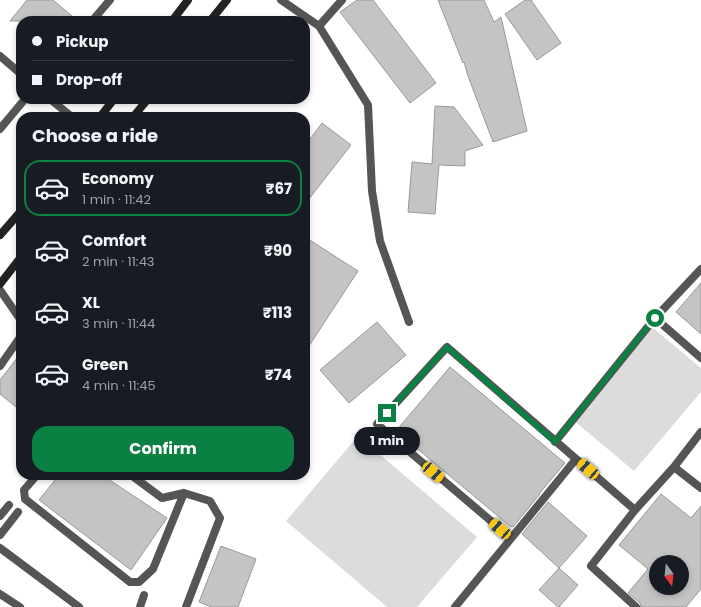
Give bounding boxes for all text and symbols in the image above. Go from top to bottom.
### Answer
text: Pickup [56,31,108,52]
text: Drop-off [56,69,122,90]
text: Choose a ride [32,123,158,148]
text: Economy [82,168,154,189]
icon: car [34,170,70,206]
text: ₹67 [265,178,292,199]
text: 1 min · 11:42 [82,190,151,209]
text: Comfort [82,230,146,251]
icon: car [34,232,70,268]
text: ₹90 [264,240,292,261]
text: 2 min · 11:43 [82,252,154,271]
text: XL [82,292,100,313]
icon: car [34,294,70,330]
text: ₹113 [263,302,292,323]
route start [646,309,664,327]
text: 3 min · 11:44 [82,314,155,333]
text: Green [82,354,128,375]
icon: car [34,356,70,392]
text: ₹74 [265,364,292,385]
text: 4 min · 11:45 [82,376,156,395]
route end [378,404,396,422]
button: Confirm [32,426,294,472]
callout: 1 min [354,427,420,455]
text: 1 min [370,431,404,450]
car [575,457,601,481]
car [420,460,446,484]
car [487,517,513,541]
north arrow [649,555,689,595]
map controls [649,555,689,595]

